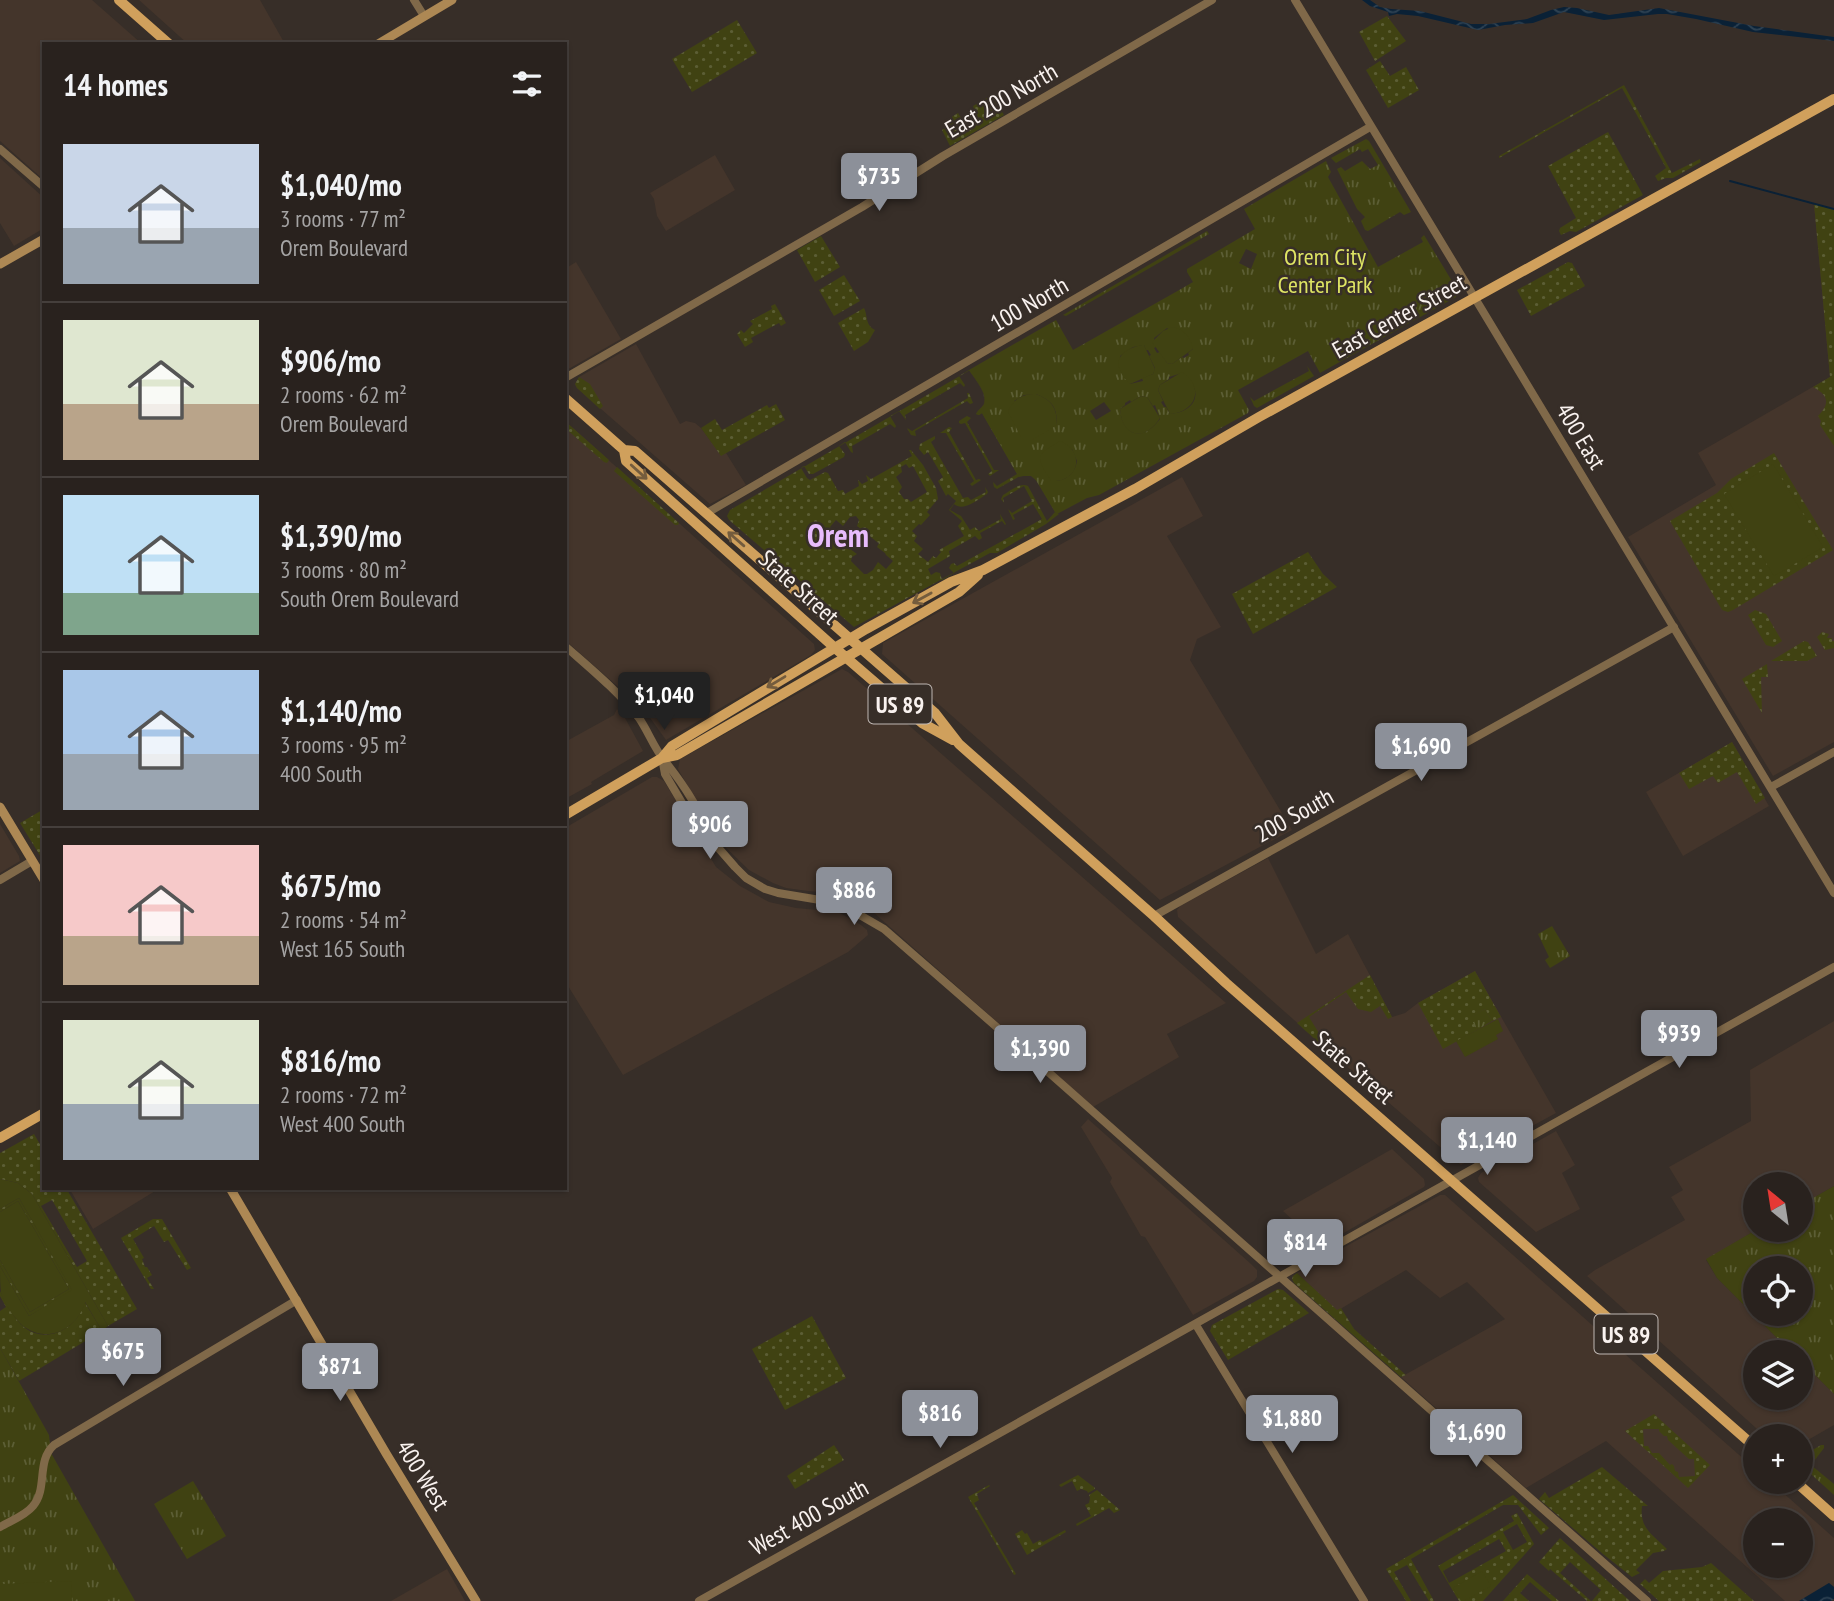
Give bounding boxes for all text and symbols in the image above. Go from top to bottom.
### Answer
street label: East 200 North [939,55,1063,145]
text: 14 homes [63,65,168,104]
icon: filters [508,65,546,103]
pin: $735 [838,154,920,213]
text: $735 [857,161,901,190]
text: $1,040/mo [280,165,402,204]
icon: home [119,172,203,256]
text: 3 rooms · 77 m² [280,204,406,233]
text: Orem Boulevard [280,233,408,262]
park label: Orem City Center Park [1278,241,1373,300]
street label: East Center Street [1327,266,1472,365]
street label: 100 North [984,269,1074,339]
text: $906/mo [280,341,381,380]
icon: home [119,348,203,432]
text: 2 rooms · 62 m² [280,380,407,409]
street label: 400 East [1549,397,1613,475]
text: Orem Boulevard [280,409,408,438]
one-way arrow [630,464,647,481]
district label: Orem [807,514,869,556]
text: $1,390/mo [280,516,402,555]
icon: home [119,523,203,607]
one-way arrow [728,530,745,547]
street label: State Street [752,543,846,631]
text: 3 rooms · 80 m² [280,555,407,584]
text: South Orem Boulevard [280,584,459,613]
one-way arrow [912,591,932,605]
pin: $1,040 [607,672,721,732]
one-way arrow [767,676,787,690]
text: $1,040 [634,680,694,709]
road number: US 89 [869,684,932,724]
text: $1,140/mo [280,691,402,730]
icon: home [119,698,203,782]
pin: $1,690 [1364,724,1478,783]
text: 3 rooms · 95 m² [280,730,407,759]
text: $1,690 [1391,731,1451,760]
text: 400 South [280,759,362,788]
street label: 200 South [1249,781,1339,849]
pin: $906 [669,802,751,861]
text: $906 [688,809,732,838]
text: $675/mo [280,866,381,905]
pin: $886 [813,867,895,927]
icon: home [119,873,203,957]
text: $886 [832,875,876,904]
text: 2 rooms · 54 m² [280,905,407,934]
text: West 165 South [280,934,405,963]
pin: $939 [1638,1010,1720,1070]
text: $939 [1657,1018,1701,1047]
street label: State Street [1307,1023,1401,1111]
pin: $1,390 [983,1026,1097,1085]
text: $1,390 [1010,1033,1070,1062]
text: $816/mo [280,1041,381,1080]
icon: home [119,1048,203,1132]
text: 2 rooms · 72 m² [280,1080,407,1109]
text: West 400 South [280,1109,405,1138]
pin: $1,140 [1430,1118,1544,1177]
text: $1,140 [1457,1125,1517,1154]
north arrow [1743,1172,1813,1242]
map controls [1743,1172,1813,1578]
pin: $814 [1264,1220,1346,1279]
text: $814 [1283,1227,1327,1256]
button: locate [1743,1256,1813,1326]
road number: US 89 [1594,1315,1658,1354]
pin: $675 [82,1328,164,1388]
text: $675 [101,1336,145,1365]
button: layers [1743,1340,1813,1410]
pin: $871 [299,1344,381,1403]
text: $871 [318,1351,362,1380]
pin: $816 [899,1390,981,1450]
pin: $1,880 [1235,1396,1349,1455]
text: $816 [918,1398,962,1427]
text: $1,880 [1262,1403,1322,1432]
pin: $1,690 [1419,1410,1533,1469]
text: $1,690 [1446,1417,1506,1446]
button: + [1743,1424,1813,1494]
street label: 400 West [389,1434,457,1516]
street label: West 400 South [744,1472,874,1562]
button: − [1743,1508,1813,1578]

